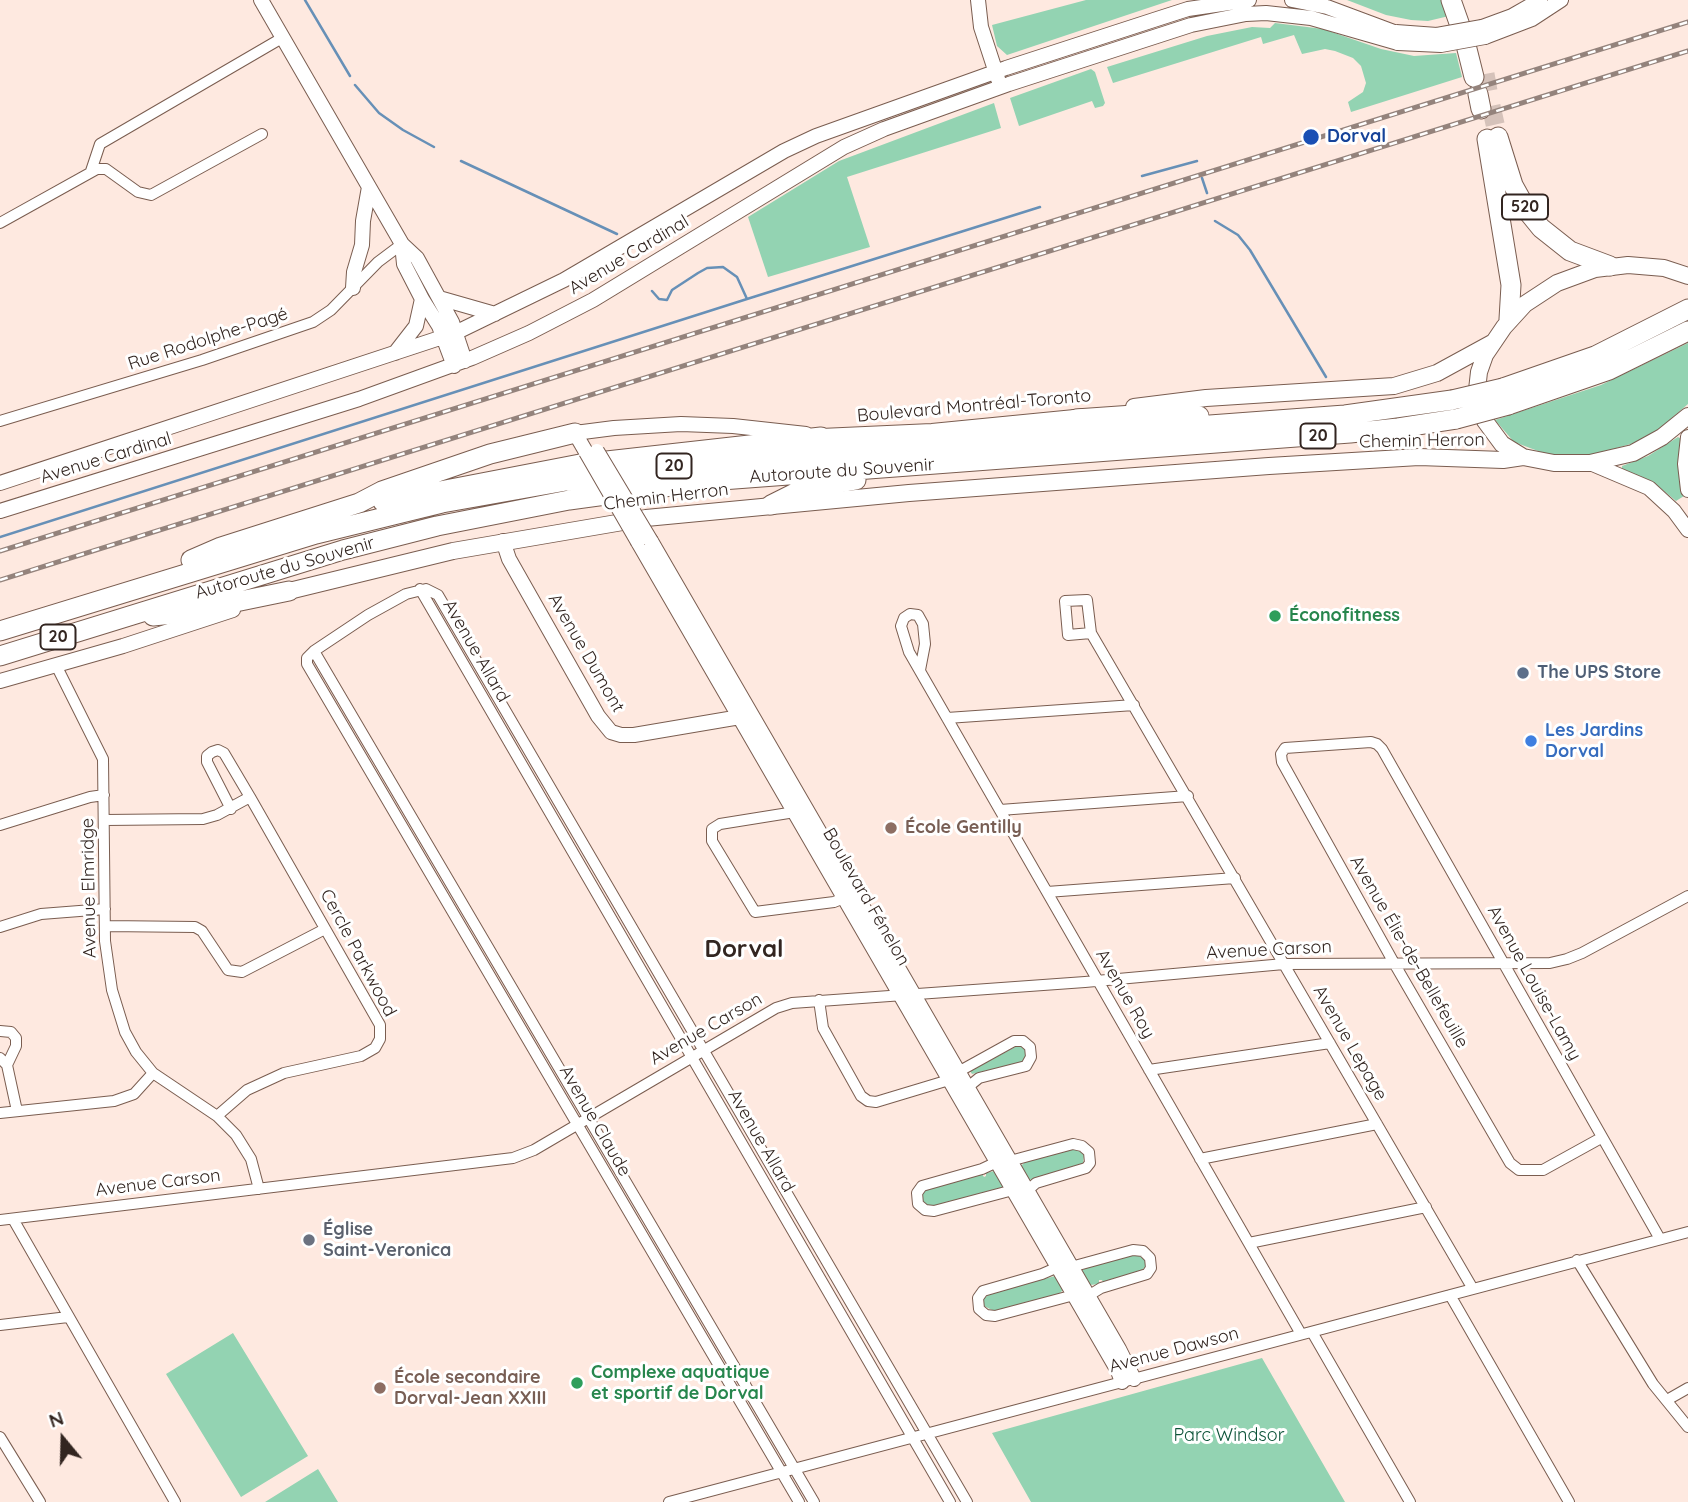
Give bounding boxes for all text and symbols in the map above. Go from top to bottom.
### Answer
place label: Dorval [1327,126,1386,148]
marker: Dorval [1301,127,1321,147]
road number: 520 [1502,195,1548,220]
street label: Avenue Cardinal [565,211,693,299]
street label: Rue Rodolphe-Pagé [125,303,291,375]
street label: Boulevard Montréal-Toronto [856,385,1092,427]
road number: 20 [1300,424,1336,448]
street label: Avenue Cardinal [38,428,174,488]
street label: Chemin Herron [1359,429,1485,453]
road number: 20 [656,453,692,478]
street label: Autoroute du Souvenir [749,454,935,488]
street label: Chemin Herron [602,479,730,515]
street label: Autoroute du Souvenir [193,532,377,604]
street label: Avenue Dumont [543,590,629,716]
street label: Avenue Allard [438,596,514,706]
place label: Éconofitness [1289,605,1400,627]
marker: Éconofitness [1267,608,1283,624]
road number: 20 [41,624,76,650]
place label: The UPS Store [1537,662,1661,684]
marker: The UPS Store [1515,665,1531,681]
place label: Les Jardins Dorval [1545,720,1643,762]
marker: Les Jardins Dorval [1523,733,1539,749]
place label: École Gentilly [905,817,1022,839]
street label: Avenue Elmridge [77,818,101,958]
marker: École Gentilly [883,820,899,836]
street label: Boulevard Fénelon [818,824,914,970]
street label: Avenue Élie-de-Bellefeuille [1345,852,1473,1052]
street label: Cercle Parkwood [315,886,401,1020]
street label: Avenue Louise-Lamy [1482,902,1586,1064]
district label: Dorval [705,936,783,964]
street label: Avenue Carson [1206,936,1332,964]
street label: Avenue Roy [1091,945,1159,1043]
street label: Avenue Lepage [1308,982,1392,1104]
street label: Avenue Carson [646,988,766,1070]
street label: Avenue Claude [555,1062,635,1180]
street label: Avenue Allard [723,1086,799,1196]
street label: Avenue Carson [94,1165,222,1201]
place label: Église Saint-Veronica [323,1219,451,1262]
marker: Église Saint-Veronica [301,1232,317,1248]
street label: Avenue Dawson [1107,1322,1241,1378]
place label: Complexe aquatique et sportif de Dorval [591,1362,770,1404]
place label: École secondaire Dorval-Jean XXIII [394,1367,546,1410]
marker: Complexe aquatique et sportif de Dorval [569,1375,585,1391]
marker: École secondaire Dorval-Jean XXIII [372,1380,388,1396]
north arrow [28,1404,98,1474]
text: N [46,1406,67,1433]
park label: Parc Windsor [1173,1425,1285,1447]

